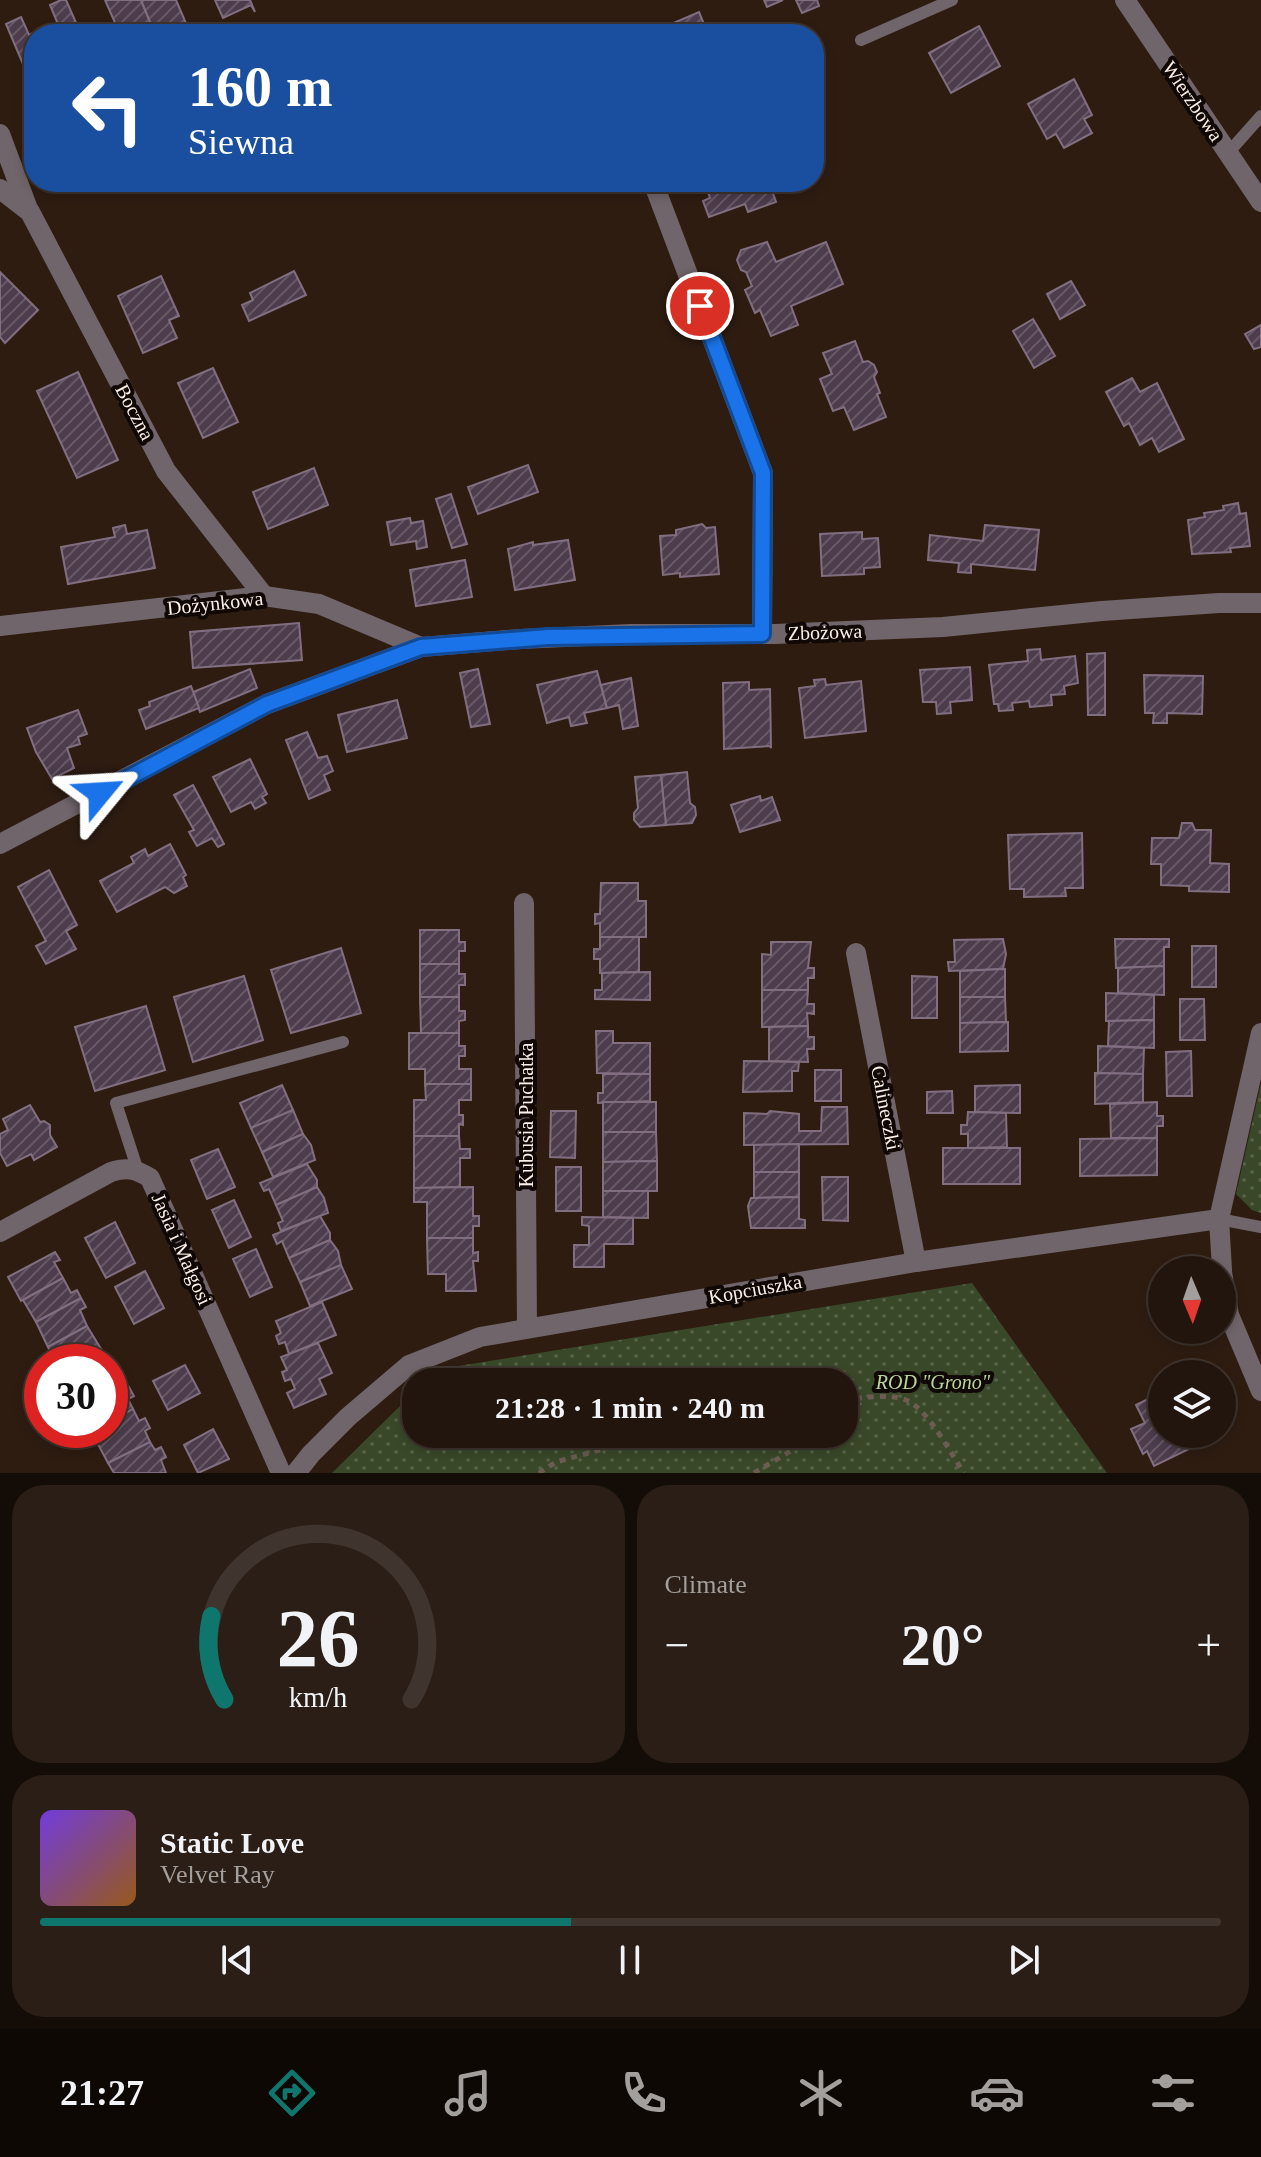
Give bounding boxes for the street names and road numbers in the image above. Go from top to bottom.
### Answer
street label: Wierzbowa [1158,57,1228,145]
street label: Boczna [111,380,159,444]
street label: Dożynkowa [166,587,264,620]
street label: Zbożowa [787,620,863,644]
street label: Kubusia Puchatka [515,1042,537,1187]
street label: Calineczki [867,1064,905,1153]
street label: Jasia i Małgosi [147,1190,217,1309]
street label: Kopciuszka [707,1270,804,1309]

